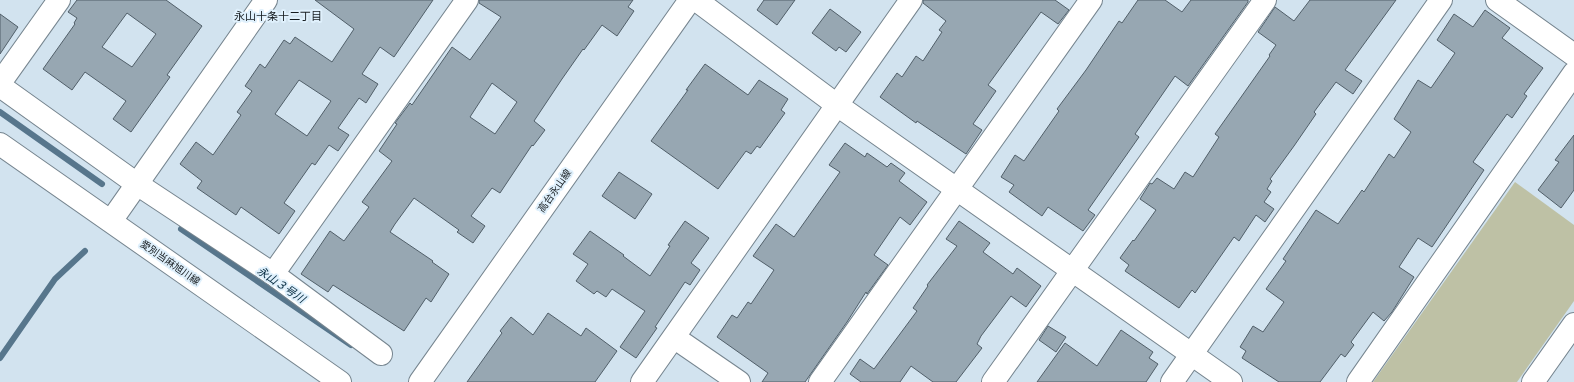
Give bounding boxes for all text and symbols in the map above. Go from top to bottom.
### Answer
district label: 永山十条十二丁目 [234,10,322,23]
street label: 高台永山線 [536,167,574,215]
street label: 愛別当麻旭川線 [138,238,202,288]
water label: 永山３号川 [255,264,308,306]

